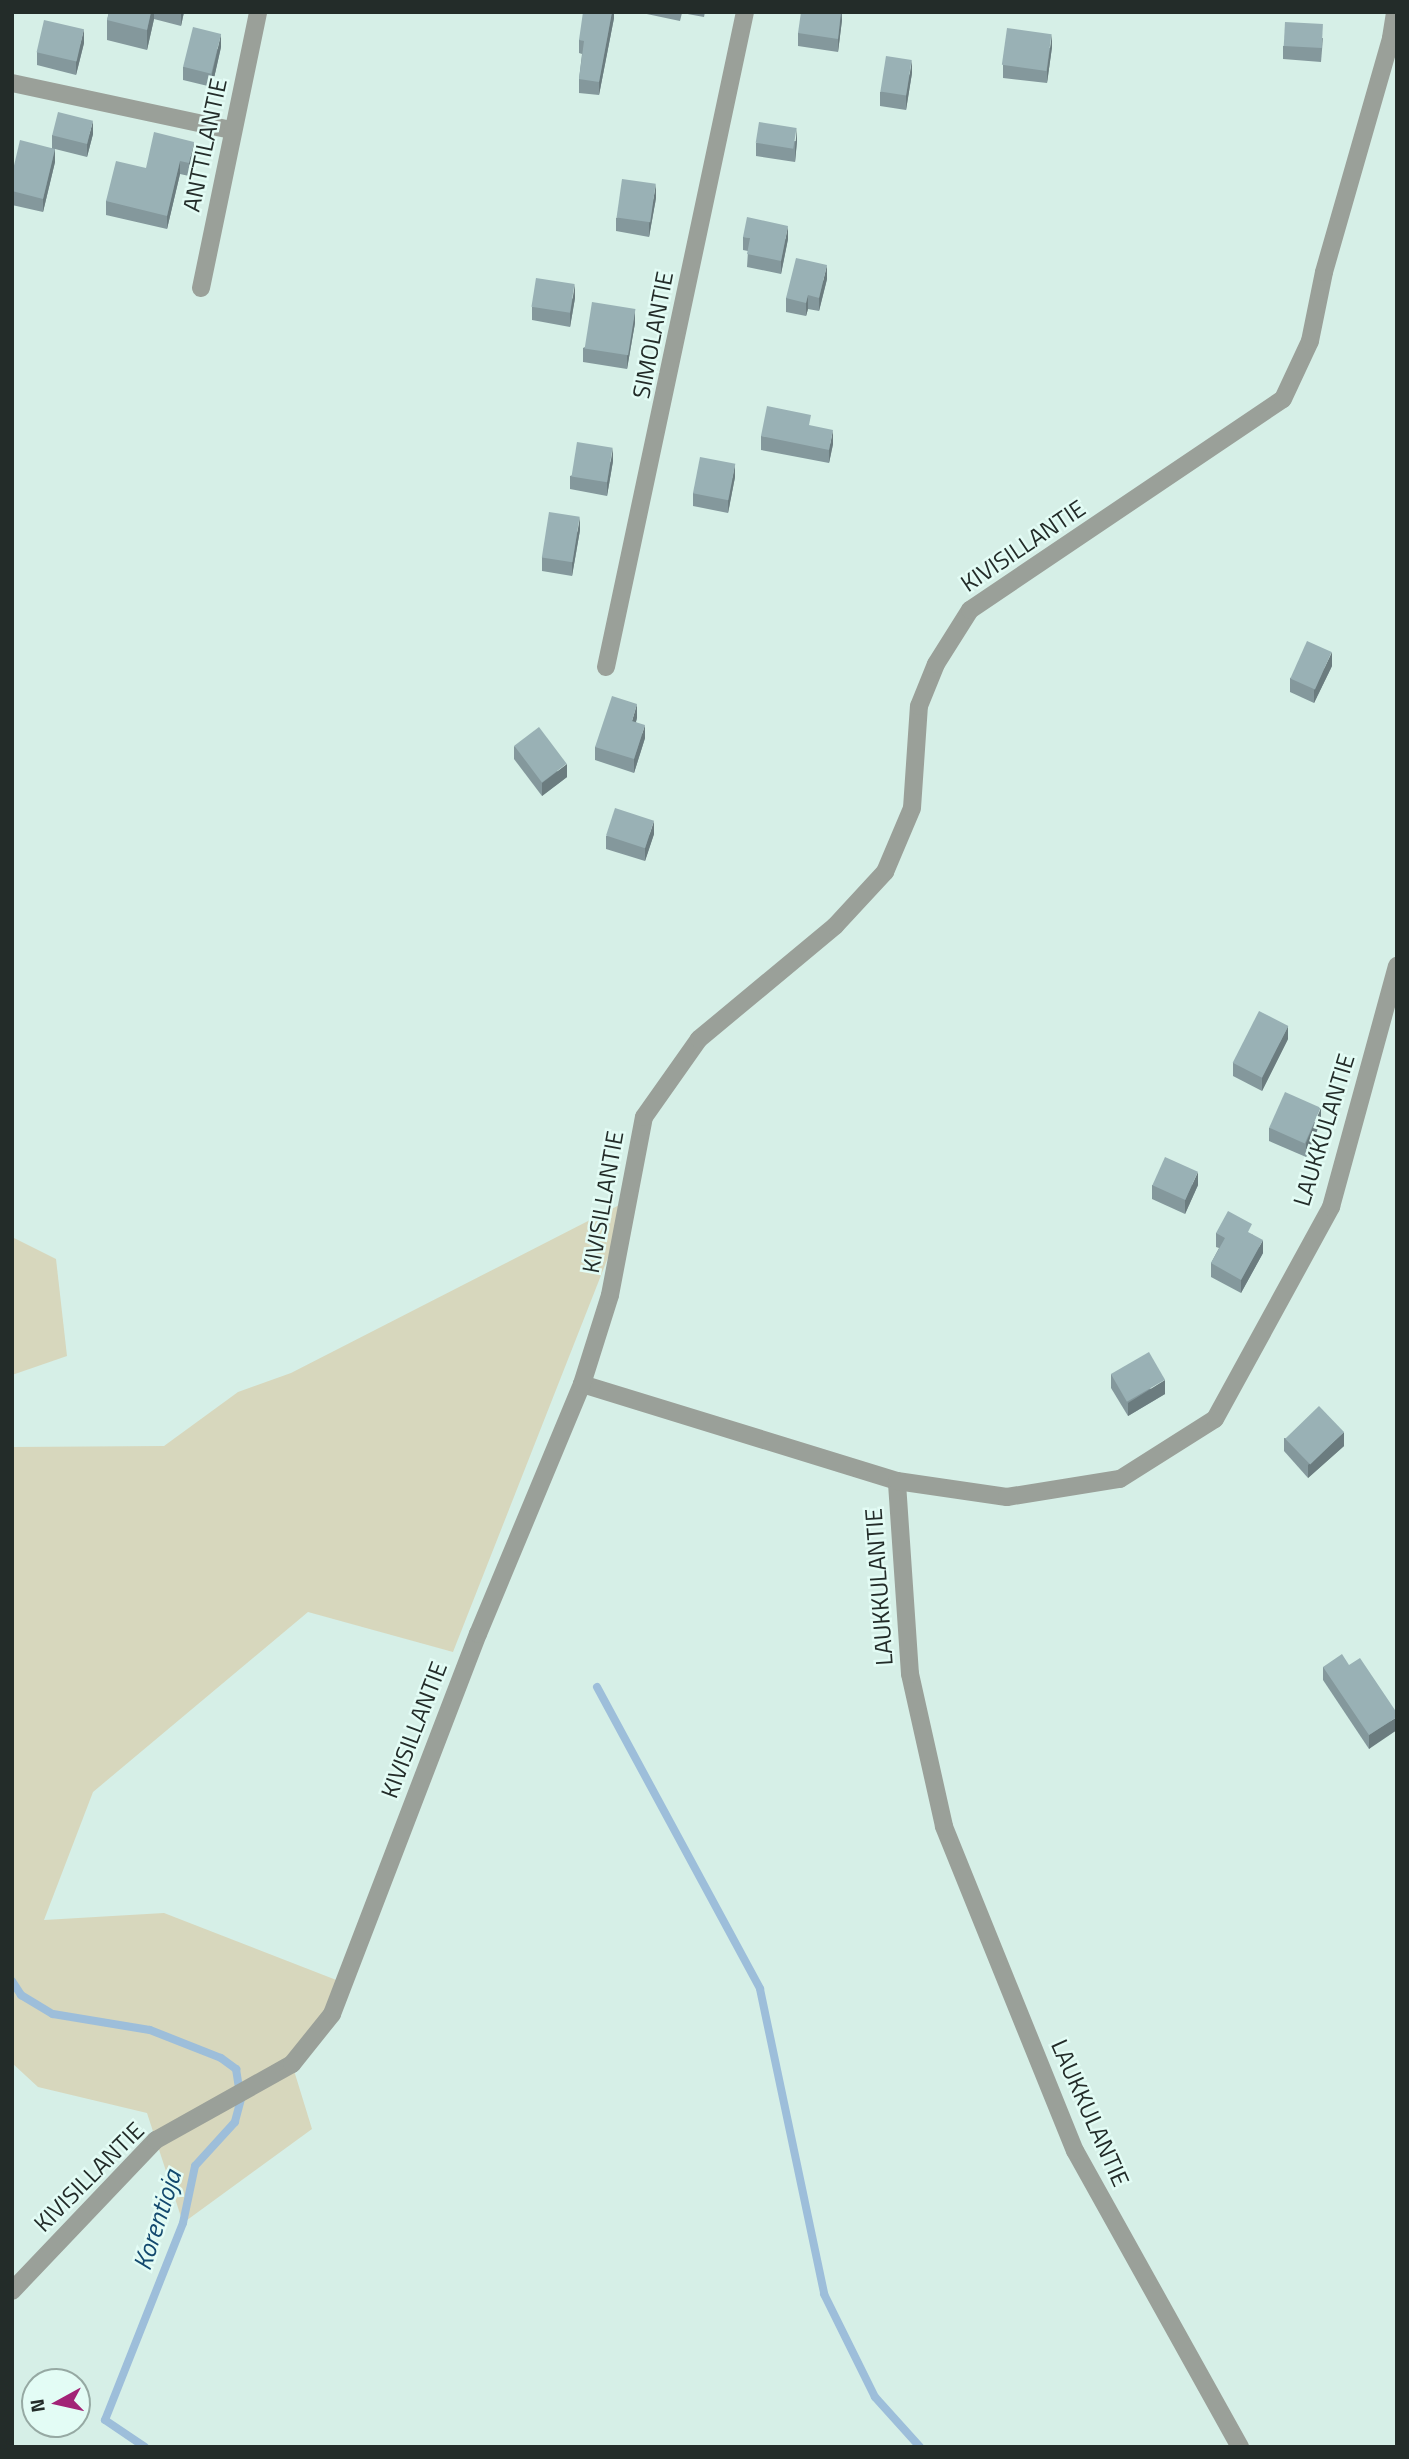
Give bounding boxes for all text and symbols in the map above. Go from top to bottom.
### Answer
street label: ANTTILANTIE [177,76,233,214]
street label: SIMOLANTIE [627,269,679,401]
street label: KIVISILLANTIE [955,494,1091,598]
street label: LAUKKULANTIE [1287,1050,1361,1210]
street label: KIVISILLANTIE [576,1129,630,1275]
street label: LAUKKULANTIE [859,1507,899,1667]
street label: KIVISILLANTIE [375,1658,453,1802]
street label: LAUKKULANTIE [1045,2035,1135,2191]
street label: KIVISILLANTIE [28,2116,150,2238]
water label: Korentioja [126,2166,188,2274]
north arrow [21,2368,91,2438]
text: N [21,2397,52,2414]

